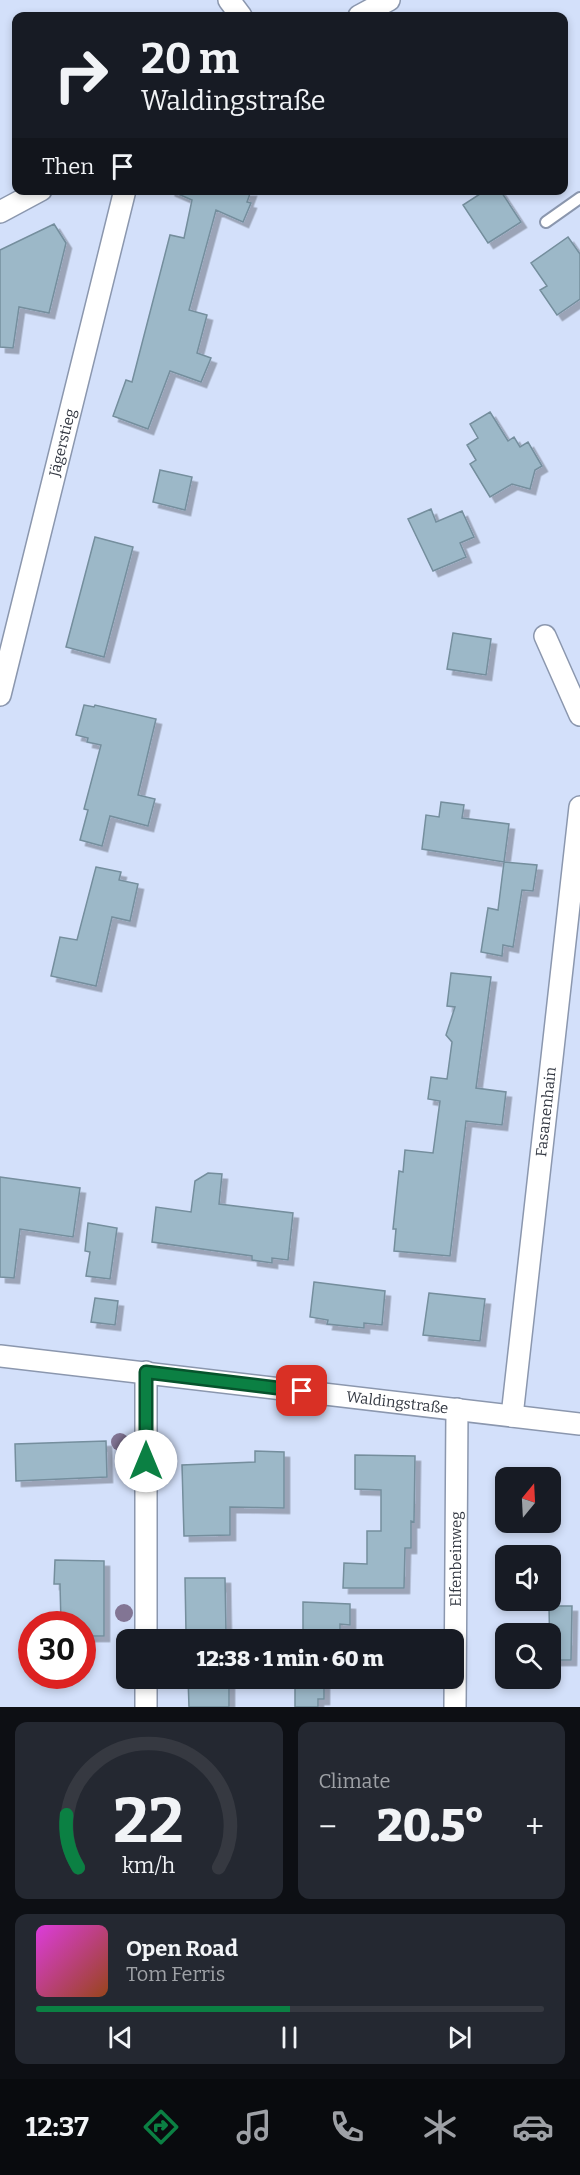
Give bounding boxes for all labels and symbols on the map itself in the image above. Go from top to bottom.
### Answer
street label: Jägerstieg [45,407,80,479]
street label: Fasanenhain [532,1065,560,1158]
pin [276,1365,327,1416]
street label: Waldingstraße [345,1388,449,1417]
position arrow [114,1429,178,1493]
north arrow [495,1467,561,1533]
street label: Elfenbeinweg [447,1511,465,1607]
speed limit sign: 30 [18,1611,96,1689]

